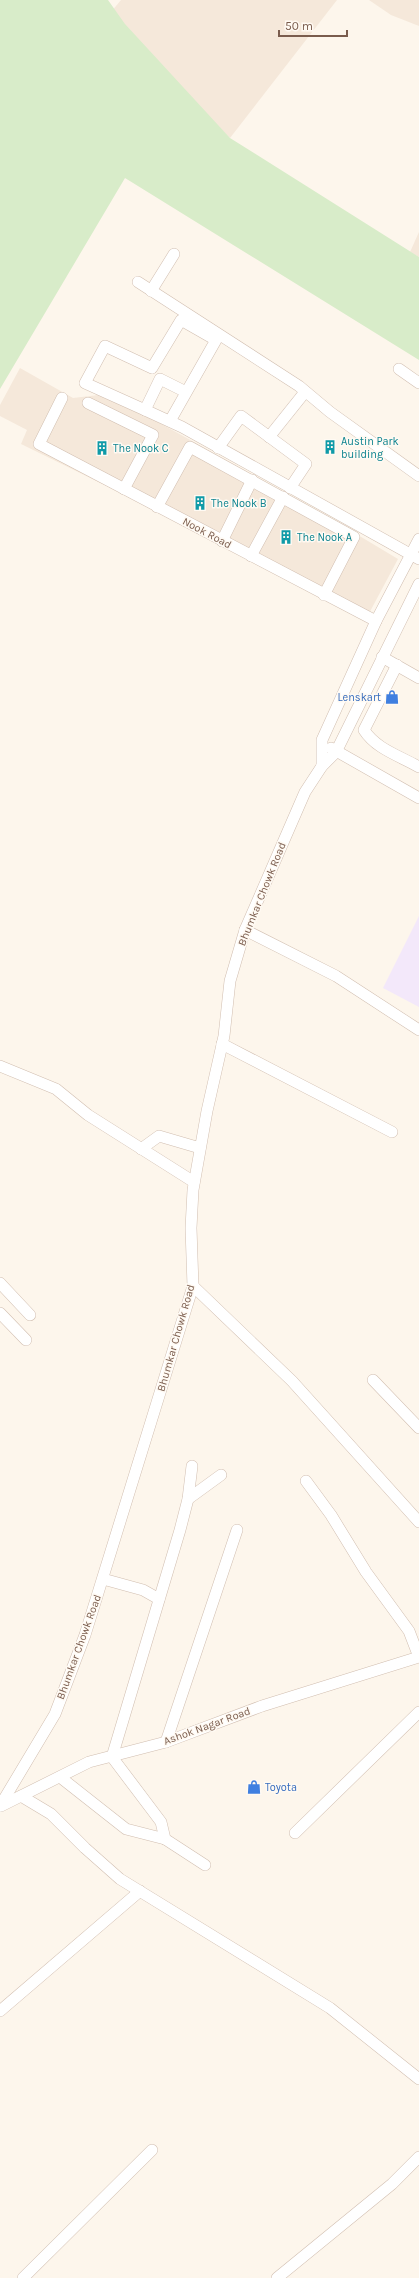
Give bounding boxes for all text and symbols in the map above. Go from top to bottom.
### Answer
scale bar [279,12,347,38]
text: 50 m [285,19,313,33]
place label: Austin Park building [341,435,399,461]
building icon: Austin Park building [322,439,338,455]
building icon: The Nook C [94,440,110,456]
place label: The Nook C [113,442,169,455]
building icon: The Nook B [192,495,208,511]
place label: The Nook B [211,497,267,510]
street label: Nook Road [180,515,234,551]
building icon: The Nook A [278,529,294,545]
place label: The Nook A [297,531,353,544]
shop icon: Lenskart [384,689,400,705]
place label: Lenskart [337,691,381,704]
street label: Bhumkar Chowk Road [235,840,289,948]
street label: Bhumkar Chowk Road [154,1283,198,1393]
street label: Bhumkar Chowk Road [54,1593,104,1701]
street label: Ashok Nagar Road [162,1704,252,1748]
shop icon: Toyota [246,1779,262,1795]
place label: Toyota [265,1781,297,1794]

